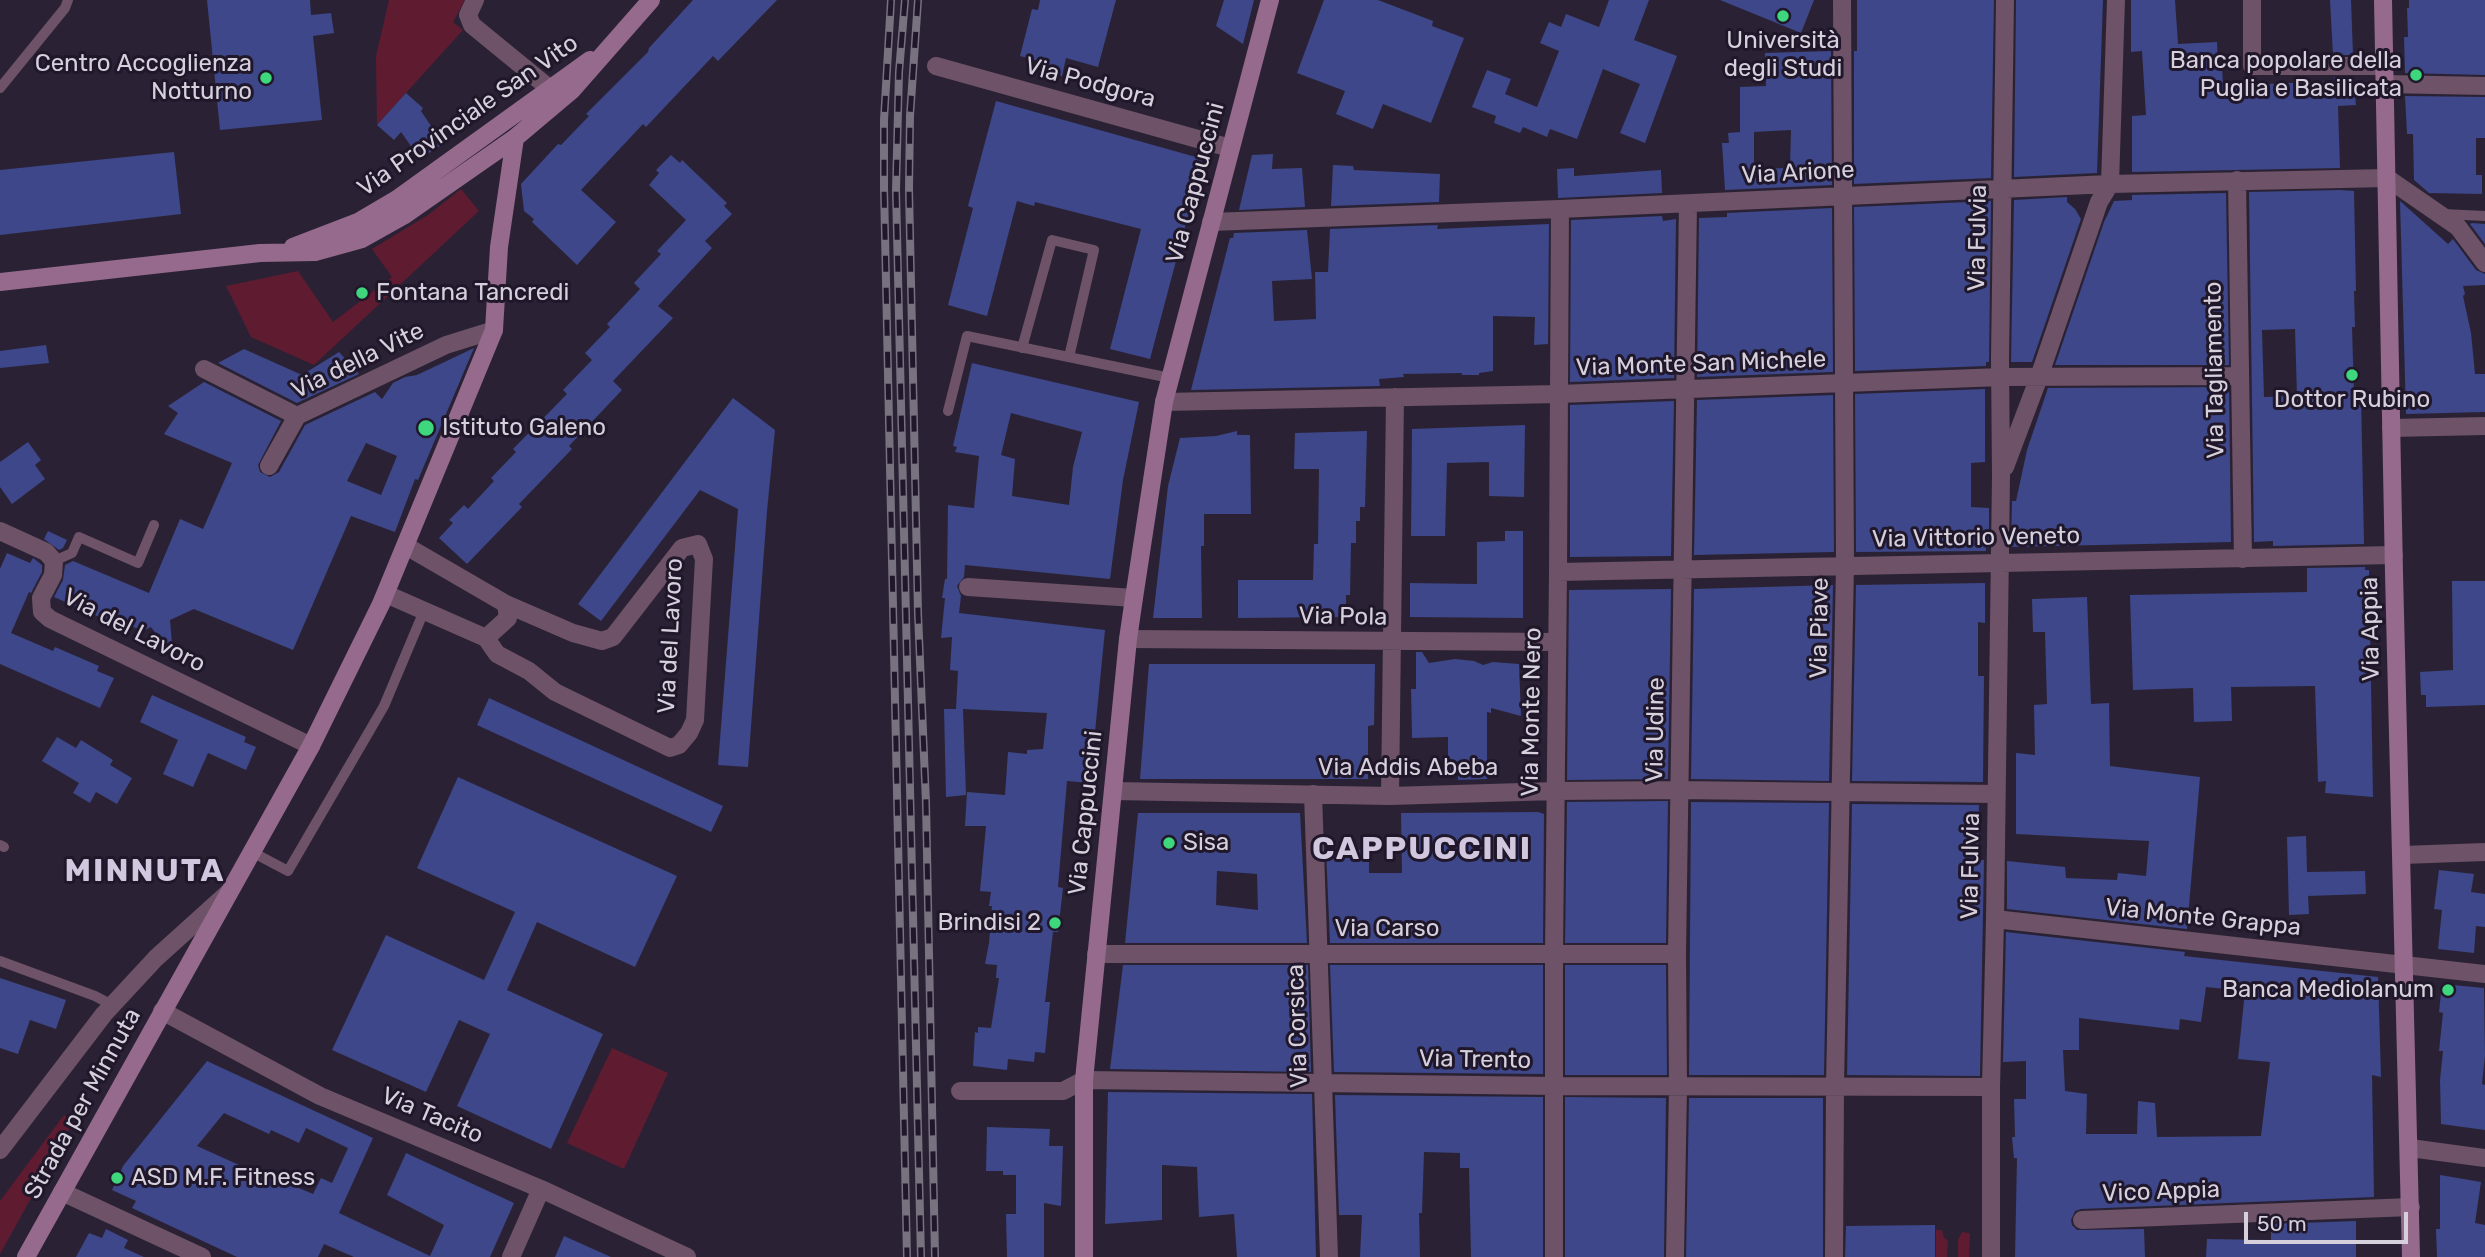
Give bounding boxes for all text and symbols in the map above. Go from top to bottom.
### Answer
marker: Università degli Studi [1775,8,1791,24]
place label: Università degli Studi [1724,27,1842,83]
street label: Via Provinciale San Vito [352,29,584,203]
place label: Banca popolare della Puglia e Basilicata [2170,47,2402,103]
place label: Centro Accoglienza Notturno [35,50,252,106]
street label: Via Podgora [1021,52,1159,114]
marker: Banca popolare della Puglia e Basilicata [2408,67,2424,83]
marker: Centro Accoglienza Notturno [258,70,274,86]
street label: Via Cappuccini [1161,99,1231,267]
street label: Via Arione [1741,156,1855,190]
street label: Via Fulvia [1963,184,1993,292]
place label: Fontana Tancredi [376,279,569,307]
street label: Via Tagliamento [2199,281,2231,459]
marker: Fontana Tancredi [354,285,370,301]
street label: Via della Vite [287,317,429,405]
street label: Via Monte San Michele [1575,345,1827,383]
marker: Dottor Rubino [2344,367,2360,383]
place label: Dottor Rubino [2274,386,2430,414]
place label: Istituto Galeno [442,414,606,442]
marker: Istituto Galeno [416,418,436,438]
street label: Via Vittorio Veneto [1872,522,2080,554]
street label: Via del Lavoro [653,557,689,715]
street label: Via Piave [1805,577,1835,679]
street label: Via Appia [2356,577,2386,681]
street label: Via del Lavoro [58,583,210,679]
street label: Via Pola [1298,602,1388,632]
street label: Via Monte Nero [1516,627,1548,797]
street label: Via Udine [1641,677,1671,783]
street label: Via Cappuccini [1063,729,1109,897]
street label: Via Addis Abeba [1318,754,1498,782]
street label: Via Fulvia [1956,812,1986,920]
place label: Sisa [1183,829,1229,857]
district label: CAPPUCCINI [1313,831,1531,869]
marker: Sisa [1161,835,1177,851]
district label: MINNUTA [65,853,225,891]
street label: Via Monte Grappa [2104,893,2302,943]
place label: Brindisi 2 [937,909,1041,937]
marker: Brindisi 2 [1047,915,1063,931]
street label: Via Carso [1335,915,1439,943]
street label: Via Corsica [1281,964,1315,1088]
place label: Banca Mediolanum [2222,976,2434,1004]
marker: Banca Mediolanum [2440,982,2456,998]
street label: Strada per Minnuta [19,1004,147,1204]
street label: Via Trento [1419,1045,1531,1075]
street label: Via Tacito [377,1082,487,1150]
place label: ASD M.F. Fitness [131,1164,315,1192]
marker: ASD M.F. Fitness [109,1170,125,1186]
street label: Vico Appia [2101,1176,2221,1208]
scale bar [2247,1198,2412,1242]
text: 50 m [2257,1211,2307,1236]

